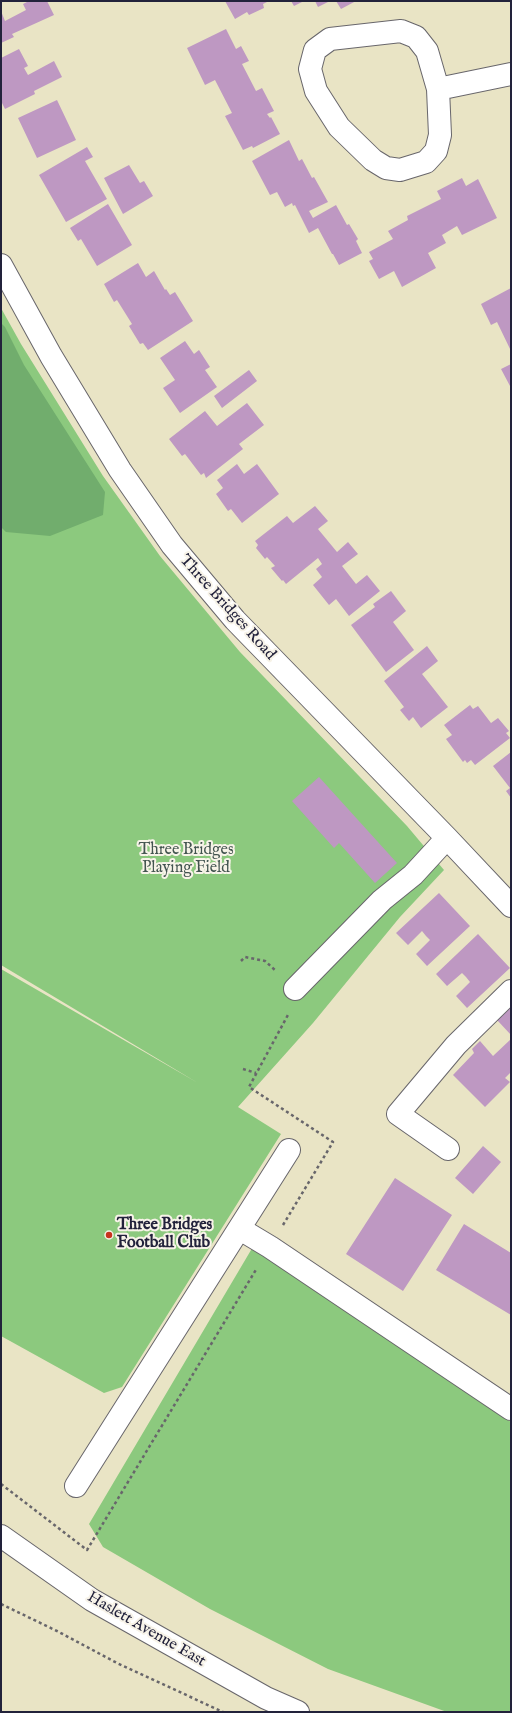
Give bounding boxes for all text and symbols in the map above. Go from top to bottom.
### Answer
street label: Three Bridges Road [175,551,279,665]
park label: Three Bridges Playing Field [138,841,234,879]
place label: Three Bridges Football Club [117,1216,212,1254]
marker: Three Bridges Football Club [104,1230,114,1240]
street label: Haslett Avenue East [83,1588,209,1672]

